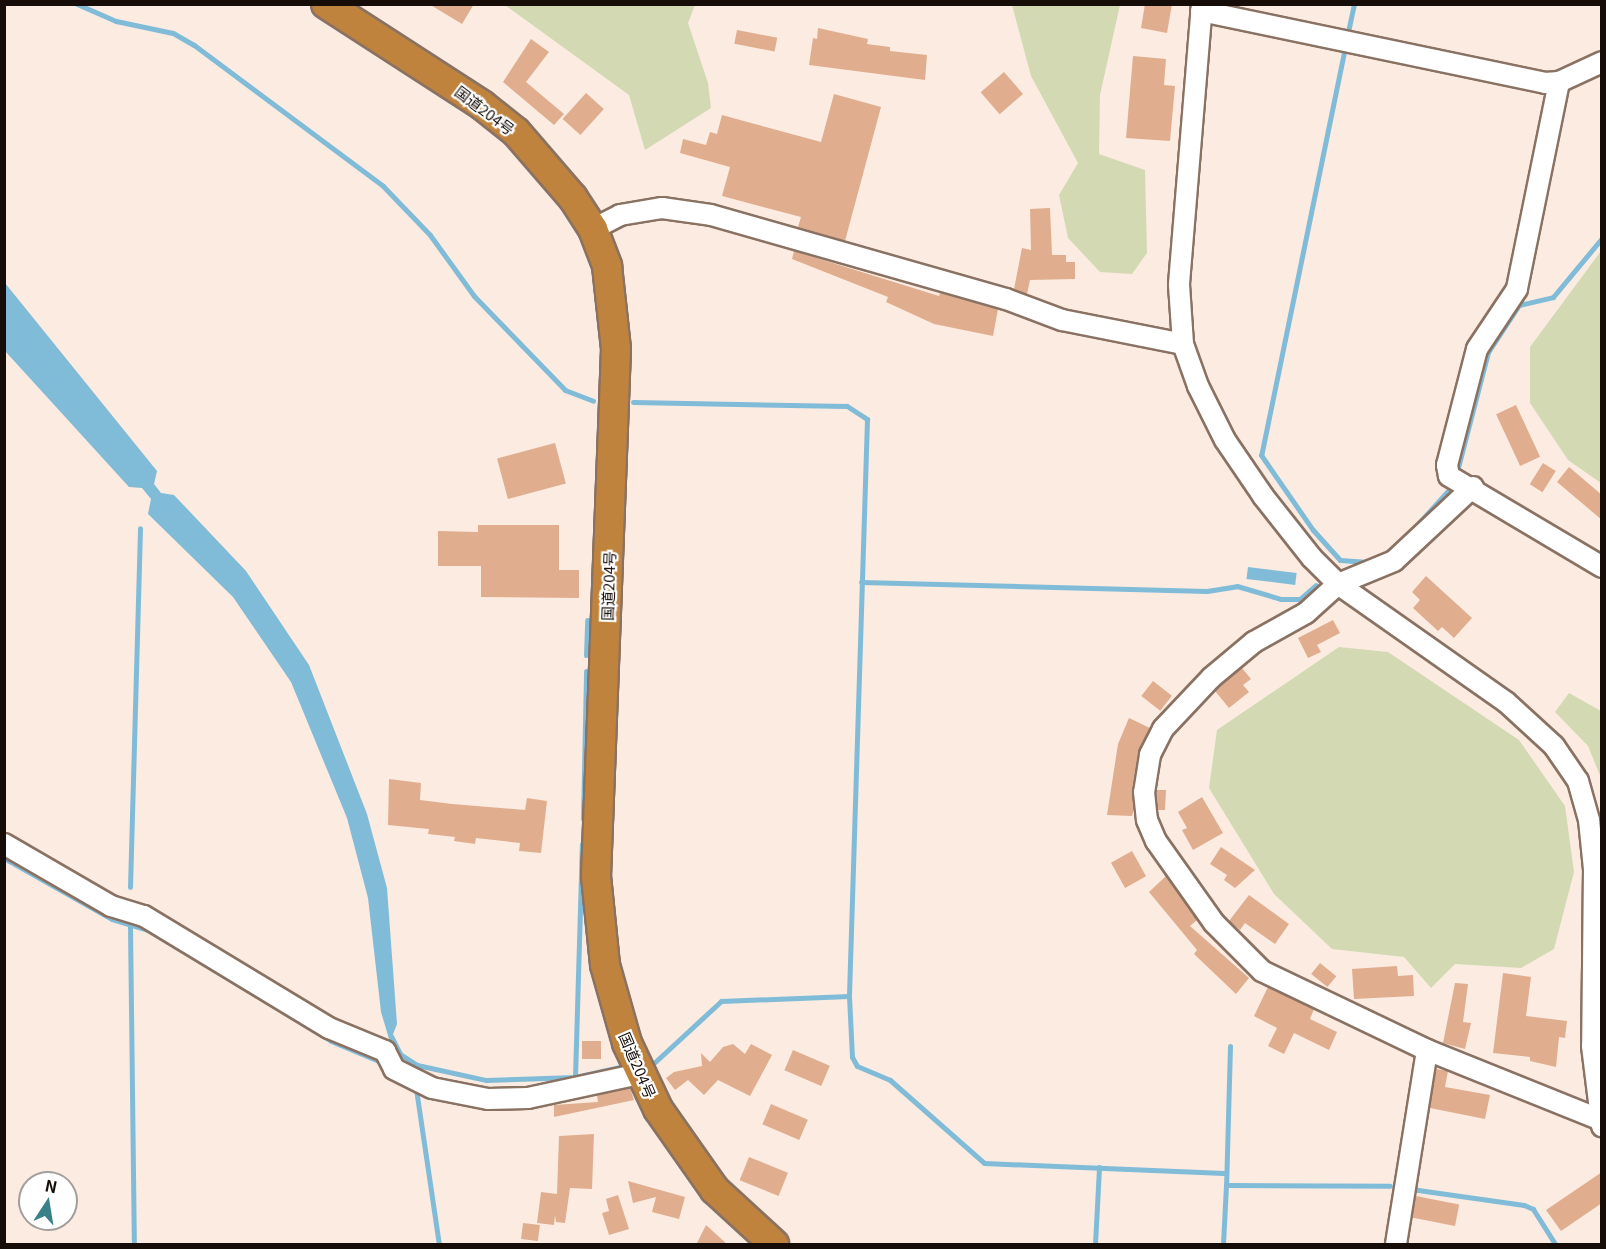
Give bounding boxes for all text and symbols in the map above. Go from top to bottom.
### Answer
street label: 国道204号 [452,82,518,138]
street label: 国道204号 [598,551,618,621]
street label: 国道204号 [616,1029,660,1101]
north arrow [18,1171,78,1231]
text: N [43,1172,60,1198]

